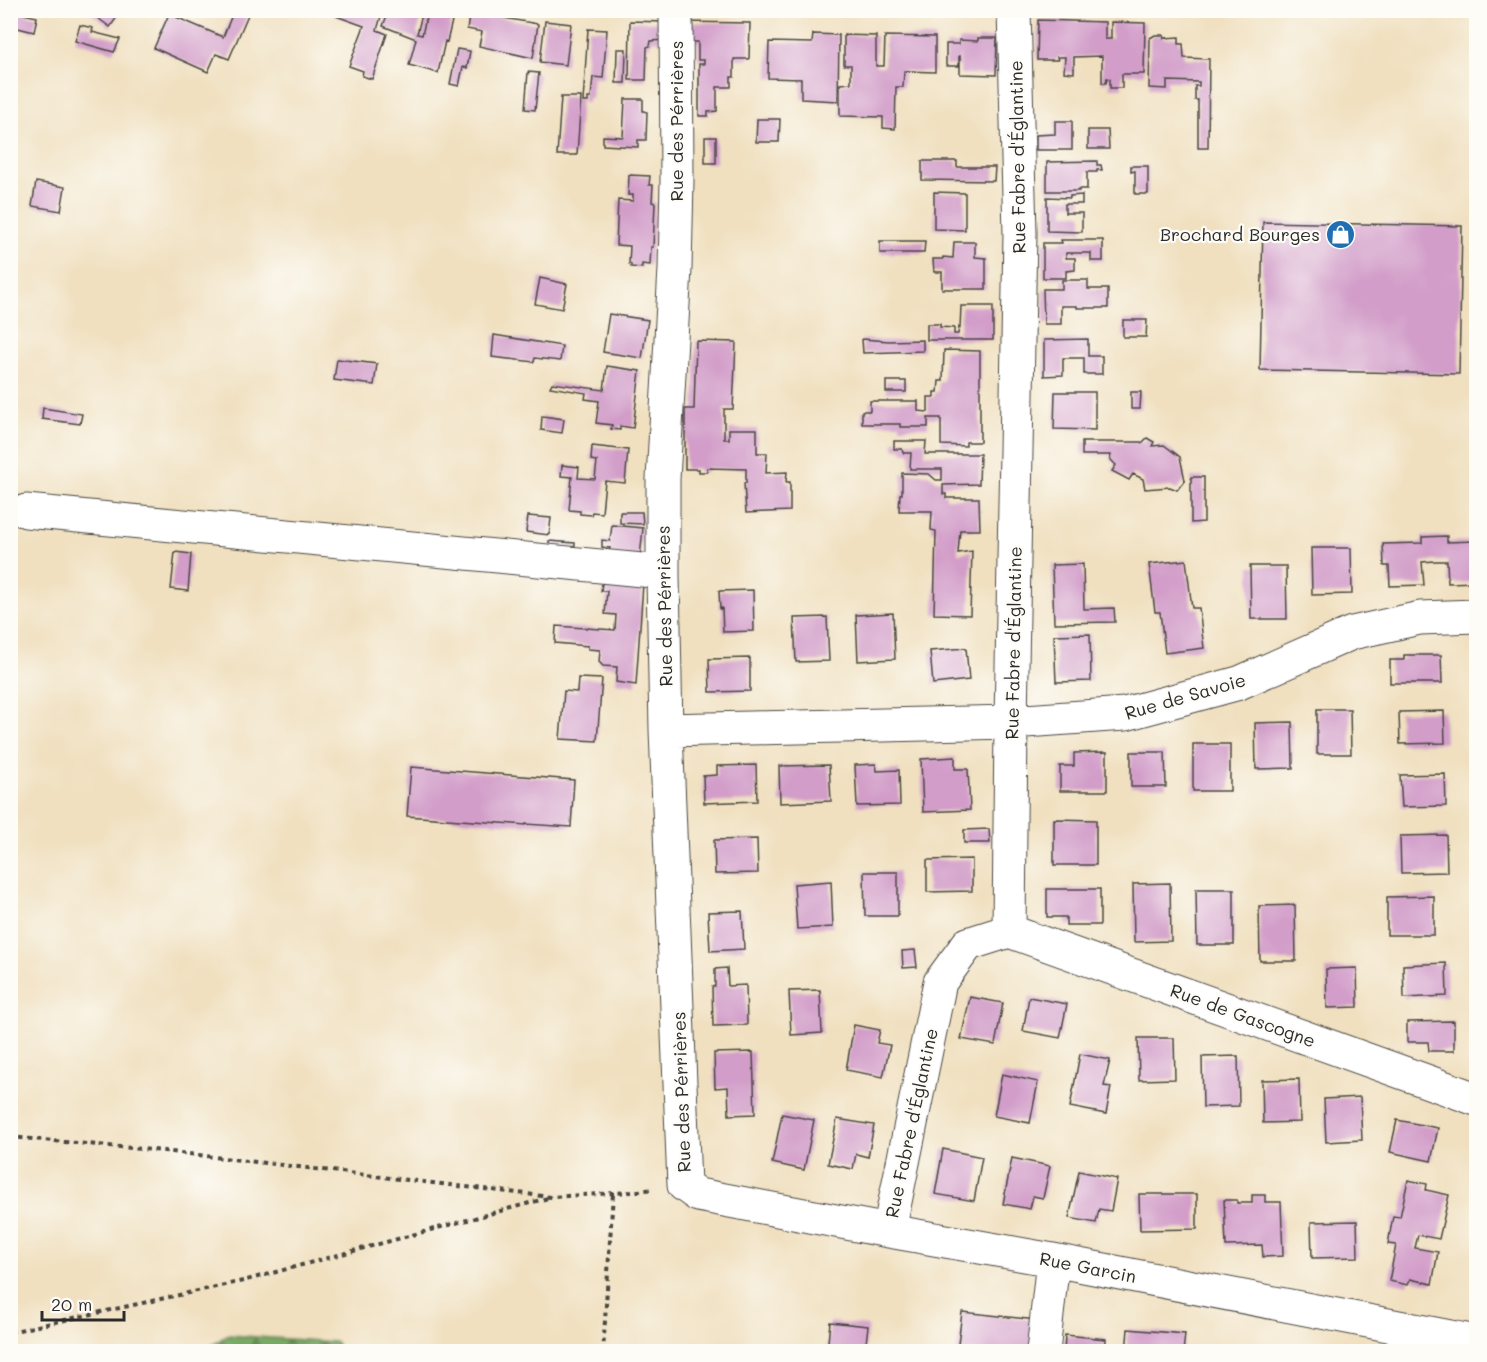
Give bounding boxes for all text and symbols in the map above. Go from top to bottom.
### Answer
street label: Rue des Pérrières [664,40,688,202]
street label: Rue Fabre d'Églantine [1003,60,1031,254]
shop icon: Brochard Bourges [1325,218,1357,250]
place label: Brochard Bourges [1160,222,1320,246]
street label: Rue des Pérrières [651,525,677,687]
street label: Rue Fabre d'Églantine [999,546,1027,740]
street label: Rue de Savoie [1122,667,1248,725]
street label: Rue de Gascogne [1167,978,1319,1052]
street label: Rue des Pérrières [666,1011,696,1173]
street label: Rue Fabre d'Églantine [879,1026,943,1220]
street label: Rue Garcin [1038,1246,1138,1288]
scale bar [42,1284,124,1322]
text: 20 m [51,1292,92,1316]

